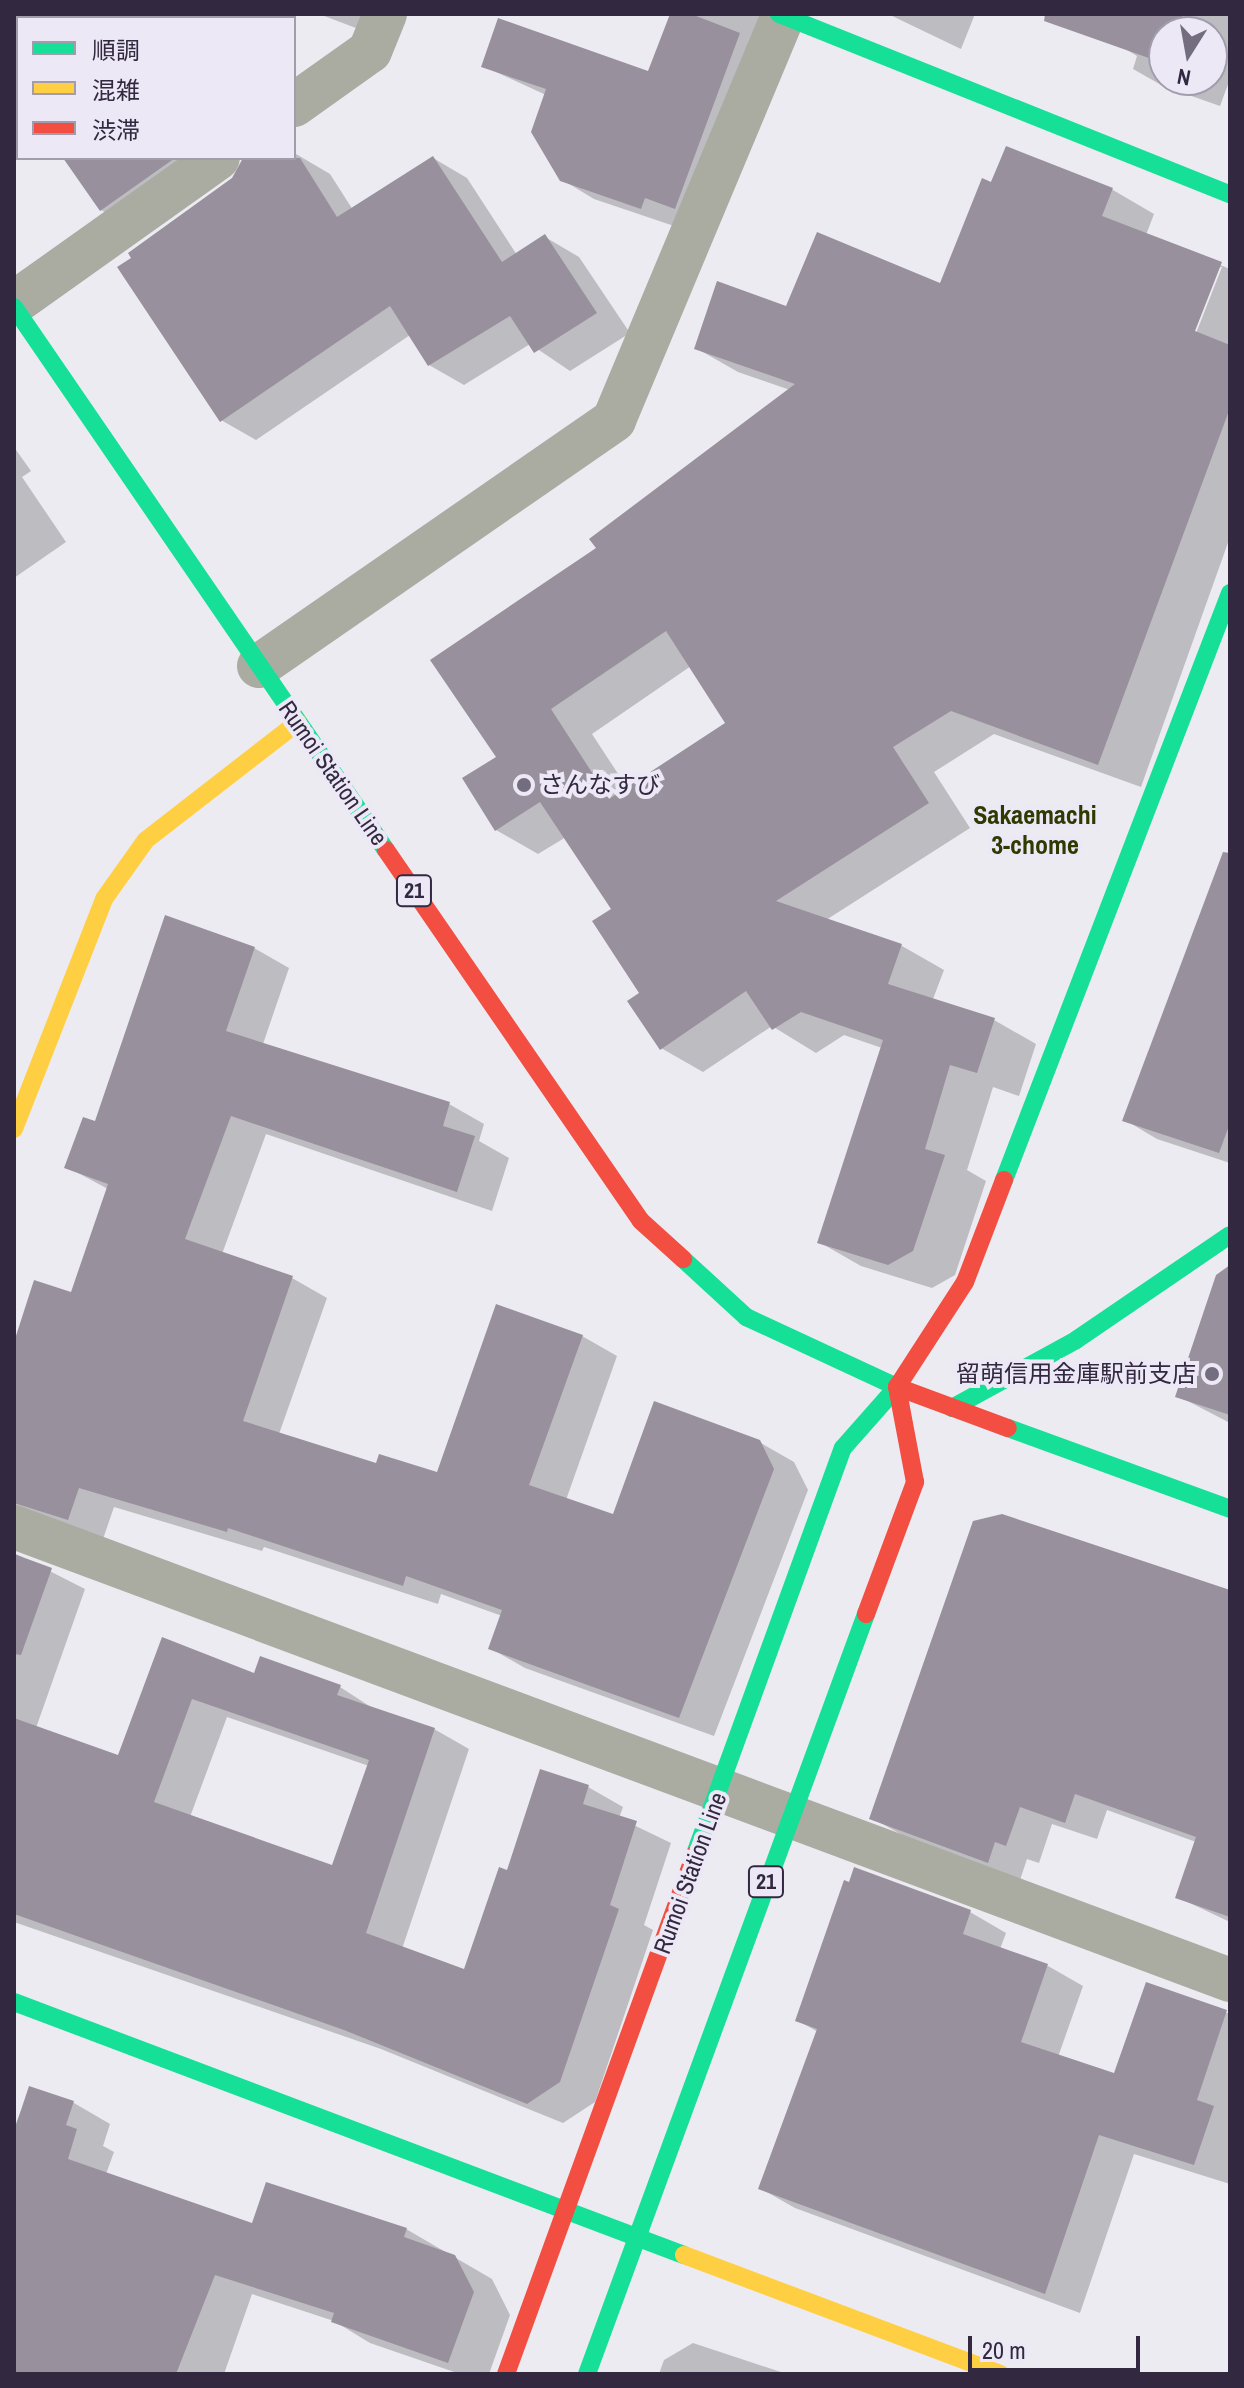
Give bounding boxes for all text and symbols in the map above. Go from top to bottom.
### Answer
legend [16,16,296,160]
north arrow [1148,16,1228,96]
text: 順調 [92,34,140,66]
text: N [1175,62,1193,94]
text: 混雑 [92,74,140,106]
text: 渋滞 [92,114,140,146]
street label: Rumoi Station Line [273,695,393,851]
place label: さんなすび [540,771,660,799]
marker: さんなすび [515,776,533,794]
district label: Sakaemachi 3-chome [973,799,1097,860]
road number: 21 [394,873,434,909]
place label: 留萌信用金庫駅前支店 [956,1360,1196,1388]
marker: 留萌信用金庫駅前支店 [1203,1365,1221,1383]
street label: Rumoi Station Line [647,1788,733,1958]
road number: 21 [746,1864,786,1900]
scale bar [972,2320,1144,2370]
text: 20 m [982,2334,1026,2366]

